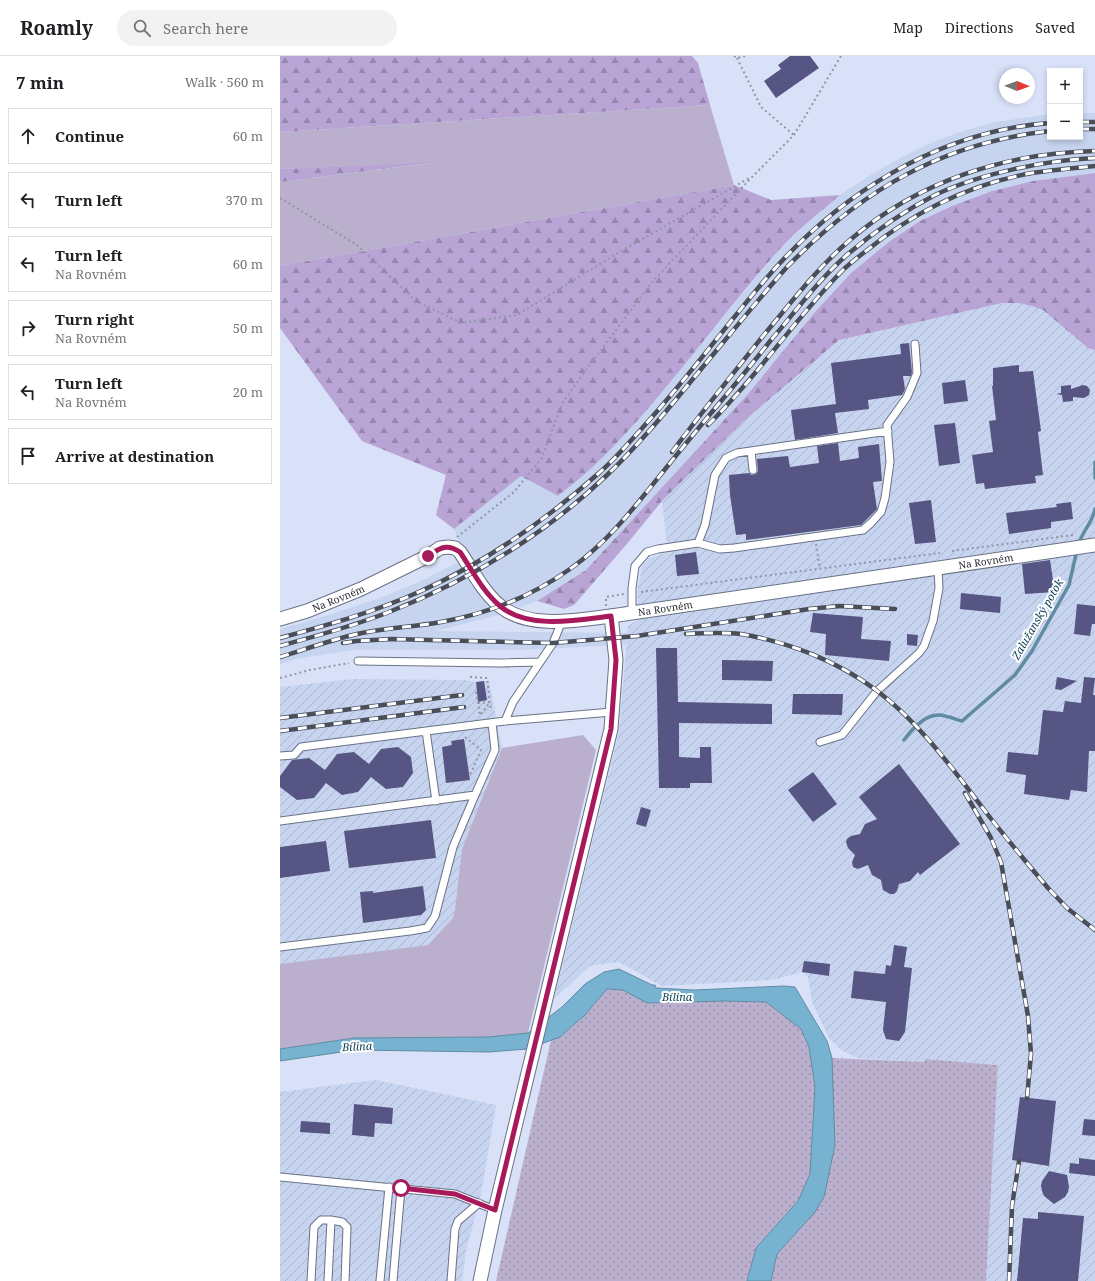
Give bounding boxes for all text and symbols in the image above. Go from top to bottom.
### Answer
search box [117,10,397,46]
text: Roamly [20,15,93,41]
icon: search [131,17,153,39]
text: Search here [163,18,248,38]
text: Map [893,18,923,37]
text: Directions [945,18,1013,37]
text: Saved [1035,18,1075,37]
north arrow [999,68,1035,104]
map controls [1047,68,1083,140]
button: + [1047,68,1083,104]
text: 7 min [16,71,64,94]
text: Walk · 560 m [185,73,264,91]
button: − [1047,104,1083,140]
icon: ahead [17,125,39,147]
text: Continue [55,126,124,146]
text: 60 m [233,127,263,145]
icon: left [17,189,39,211]
text: Turn left [55,190,123,210]
text: 370 m [226,191,263,209]
text: Turn left [55,245,123,265]
icon: left [17,253,39,275]
text: 60 m [233,255,263,273]
text: Na Rovném [55,265,127,283]
text: Turn right [55,309,134,329]
icon: right [17,317,39,339]
text: 50 m [233,319,263,337]
text: Na Rovném [55,329,127,347]
text: Turn left [55,373,123,393]
icon: left [17,381,39,403]
text: 20 m [233,383,263,401]
text: Na Rovném [55,393,127,411]
icon: arrive [17,445,39,467]
text: Arrive at destination [55,446,214,466]
route end [419,547,437,565]
street label: Na Rovném [957,550,1015,572]
water label: Zalužanský potok [1007,575,1067,663]
street label: Na Rovném [310,581,367,615]
street label: Na Rovném [637,597,694,619]
water label: Bílina [661,989,693,1004]
water label: Bílina [341,1038,373,1054]
route start [392,1179,410,1197]

